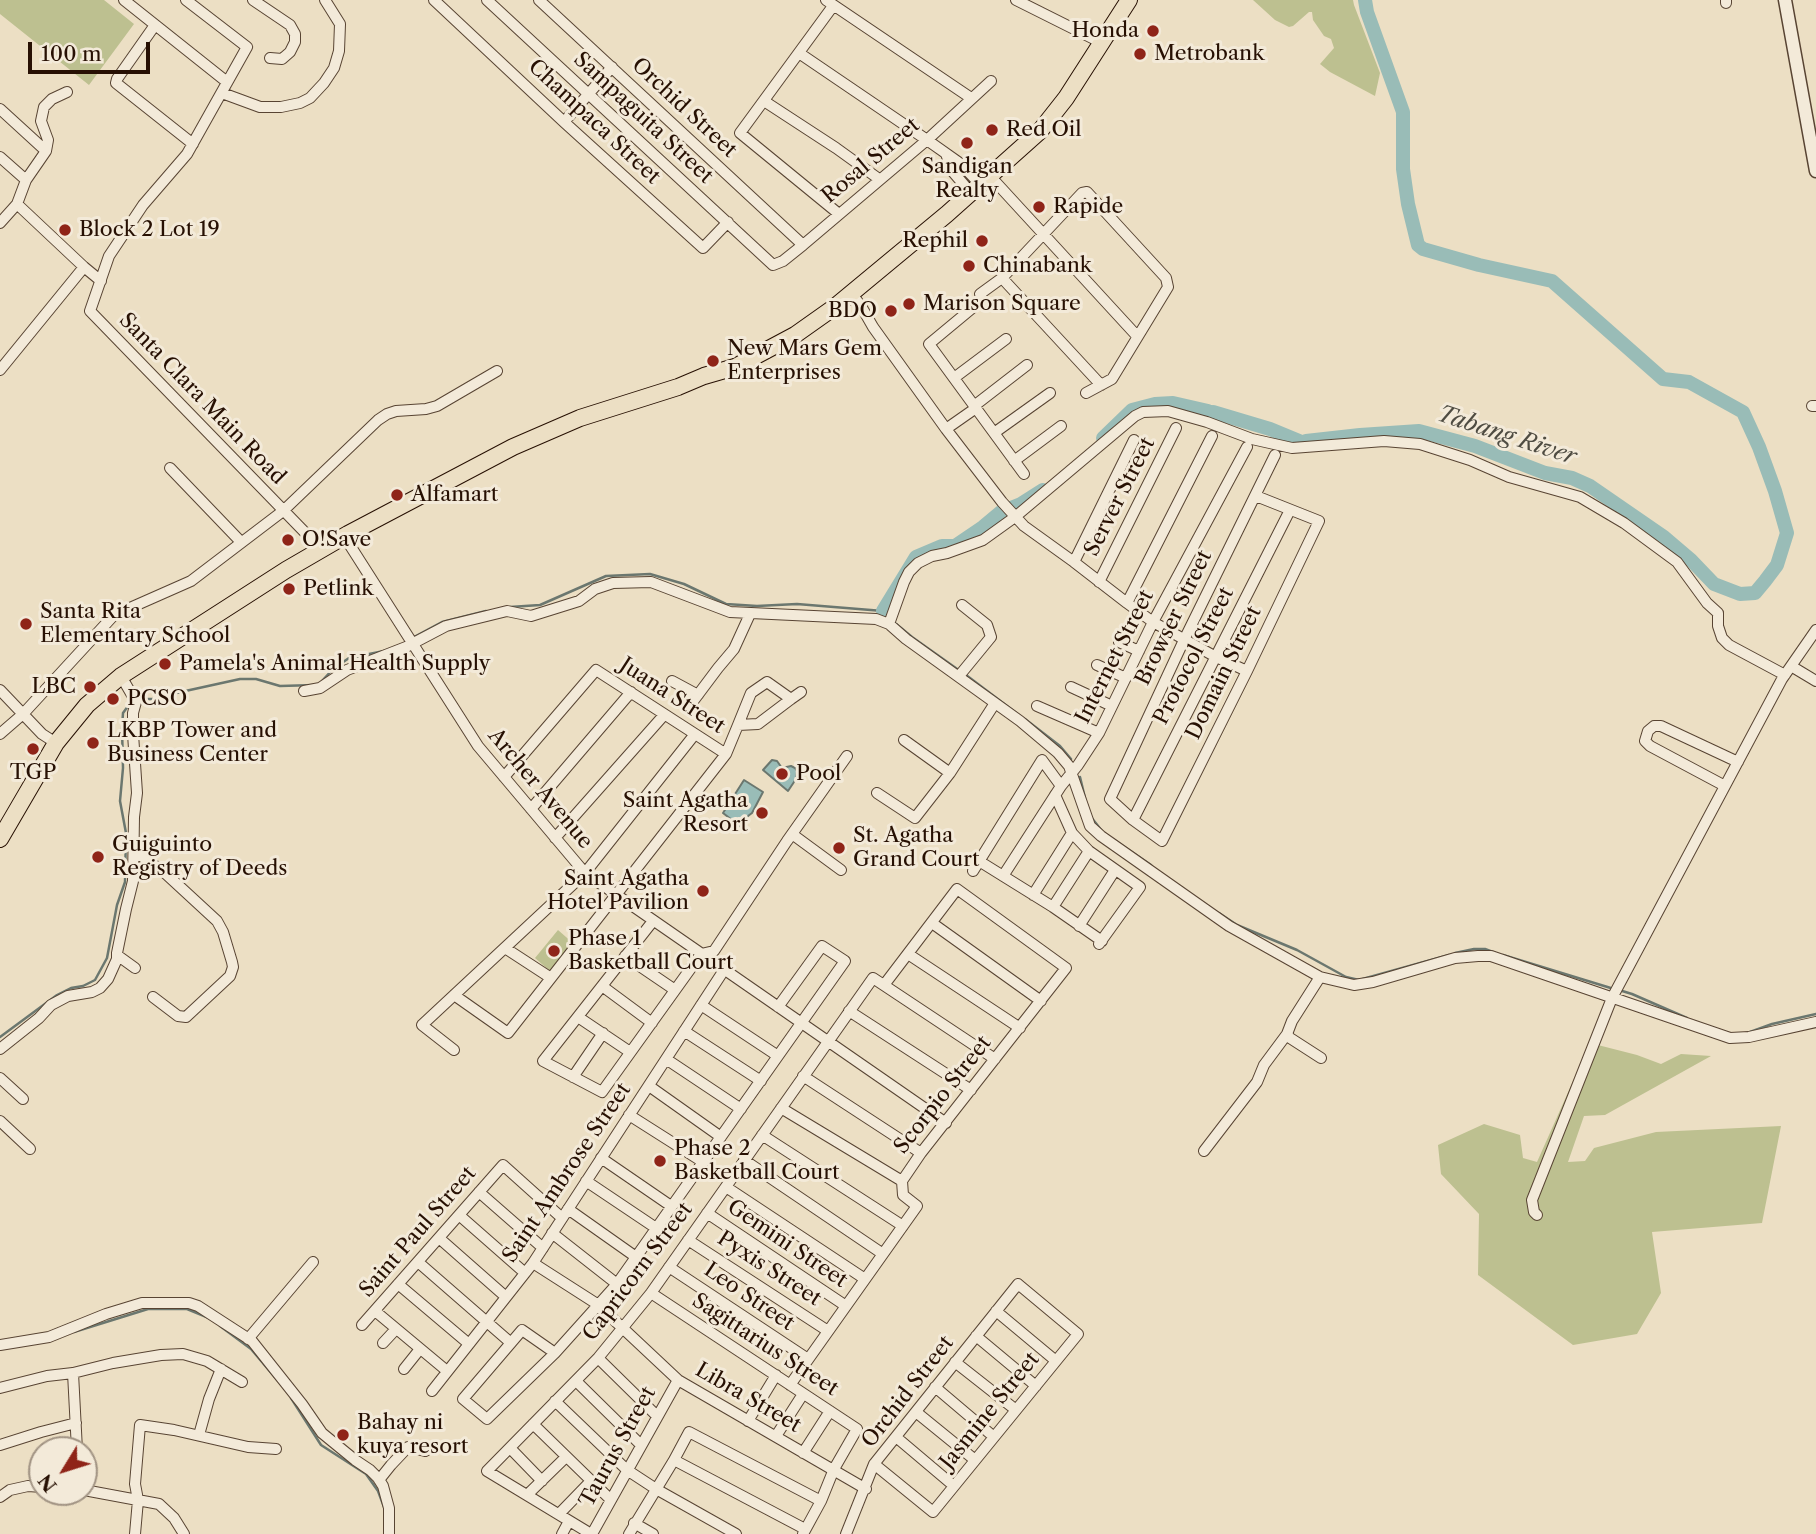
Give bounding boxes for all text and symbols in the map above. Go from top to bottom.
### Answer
place label: Honda [1072,18,1139,44]
marker: Honda [1145,23,1161,39]
scale bar [32,28,154,72]
text: 100 m [41,41,102,66]
place label: Metrobank [1154,41,1264,67]
marker: Metrobank [1132,46,1148,62]
street label: Sampaguita Street [568,47,718,189]
street label: Orchid Street [626,53,742,163]
street label: Champaca Street [523,54,665,190]
street label: Rosal Street [817,113,925,209]
place label: Red Oil [1006,117,1081,143]
marker: Red Oil [984,122,1000,138]
marker: Sandigan Realty [959,135,975,151]
place label: Sandigan Realty [921,154,1013,204]
place label: Rapide [1053,194,1123,220]
marker: Rapide [1031,199,1047,215]
place label: Block 2 Lot 19 [79,217,220,243]
marker: Block 2 Lot 19 [57,222,73,238]
place label: Rephil [902,228,968,254]
marker: Rephil [974,233,990,249]
place label: Chinabank [983,253,1092,279]
marker: Chinabank [961,258,977,274]
place label: Marison Square [923,291,1081,317]
marker: Marison Square [901,296,917,312]
place label: BDO [828,298,877,324]
marker: BDO [883,303,899,319]
street label: Santa Clara Main Road [113,308,291,490]
place label: New Mars Gem Enterprises [727,336,882,386]
marker: New Mars Gem Enterprises [705,353,721,369]
water label: Tabang River [1434,401,1580,471]
street label: Server Street [1079,434,1161,560]
place label: Alfamart [411,482,498,508]
marker: Alfamart [389,487,405,503]
place label: O!Save [302,527,371,553]
marker: O!Save [280,532,296,548]
street label: Browser Street [1130,546,1218,690]
place label: Petlink [303,576,373,602]
marker: Petlink [281,581,297,597]
street label: Protocol Street [1149,583,1239,729]
street label: Internet Street [1071,586,1159,728]
place label: Santa Rita Elementary School [40,599,230,649]
street label: Domain Street [1181,602,1267,744]
marker: Santa Rita Elementary School [18,616,34,632]
place label: Pamela's Animal Health Supply [179,651,491,677]
street label: Juana Street [615,653,729,739]
marker: Pamela's Animal Health Supply [157,656,173,672]
place label: LBC [31,674,76,700]
marker: LBC [82,679,98,695]
place label: PCSO [127,686,187,712]
marker: PCSO [105,691,121,707]
place label: LKBP Tower and Business Center [107,718,277,768]
street label: Archer Avenue [482,724,598,854]
marker: LKBP Tower and Business Center [85,735,101,751]
marker: TGP [25,741,41,757]
place label: TGP [10,760,56,786]
place label: Pool [796,761,841,787]
marker: Pool [774,766,790,782]
place label: Saint Agatha Resort [623,788,748,838]
marker: Saint Agatha Resort [754,805,770,821]
place label: St. Agatha Grand Court [853,823,980,873]
place label: Guiguinto Registry of Deeds [112,832,287,882]
marker: St. Agatha Grand Court [831,840,847,856]
marker: Guiguinto Registry of Deeds [90,849,106,865]
place label: Saint Agatha Hotel Pavilion [547,866,689,916]
marker: Saint Agatha Hotel Pavilion [695,883,711,899]
place label: Phase 1 Basketball Court [568,926,733,976]
marker: Phase 1 Basketball Court [546,943,562,959]
street label: Scorpio Street [889,1031,997,1159]
street label: Saint Ambrose Street [497,1078,637,1268]
place label: Phase 2 Basketball Court [674,1136,839,1186]
marker: Phase 2 Basketball Court [652,1153,668,1169]
street label: Saint Paul Street [354,1161,482,1303]
street label: Gemini Street [722,1195,852,1293]
street label: Capricorn Street [578,1198,698,1346]
street label: Pyxis Street [712,1226,826,1312]
street label: Leo Street [699,1258,799,1336]
street label: Sagittarius Street [687,1288,843,1402]
street label: Orchid Street [857,1331,959,1453]
street label: Jasmine Street [935,1347,1045,1475]
street label: Libra Street [691,1358,805,1438]
street label: Taurus Street [575,1382,661,1512]
place label: Bahay ni kuya resort [357,1410,468,1460]
marker: Bahay ni kuya resort [335,1427,351,1443]
north arrow [28,1436,98,1506]
text: N [33,1469,62,1497]

